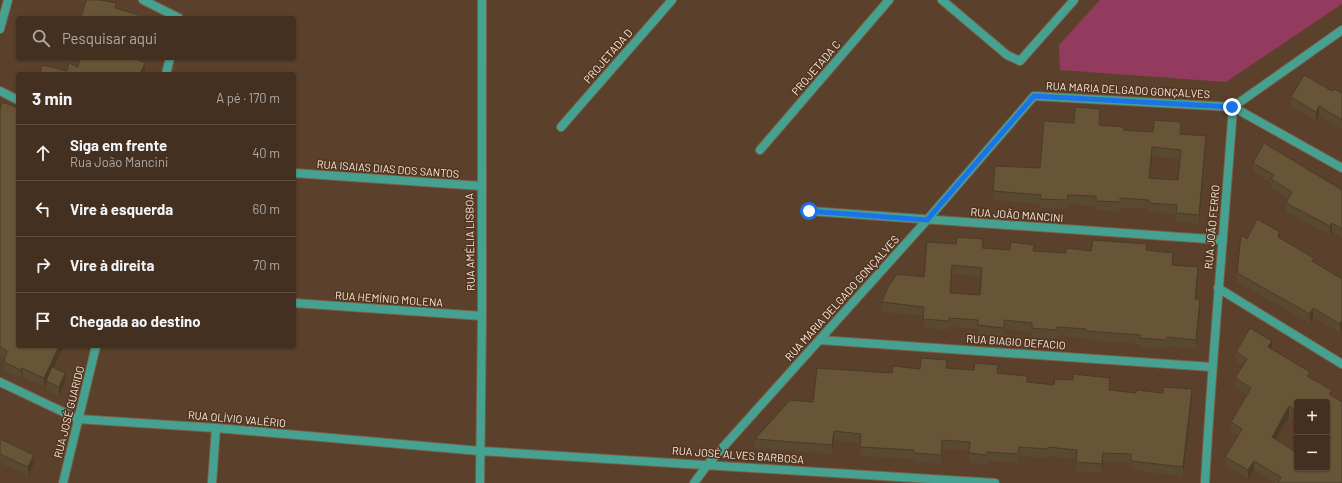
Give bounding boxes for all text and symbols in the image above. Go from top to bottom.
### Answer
search box [16,16,296,60]
street label: PROJETADA D [580,26,635,86]
icon: search [30,27,52,49]
text: Pesquisar aqui [62,29,157,47]
street label: PROJETADA C [788,38,843,98]
street label: RUA MARIA DELGADO GONÇALVES [1046,79,1210,100]
text: 3 min [32,88,72,108]
text: A pé · 170 m [216,90,280,106]
route end [1223,98,1241,116]
text: Siga em frente [70,136,167,154]
icon: ahead [32,142,54,164]
text: 40 m [252,145,280,161]
text: Rua João Mancini [70,154,168,170]
street label: RUA ISAIAS DIAS DOS SANTOS [316,157,460,180]
street label: RUA JOÃO FERRO [1201,184,1222,270]
street label: RUA AMÉLIA LISBOA [462,193,477,291]
icon: left [32,198,54,220]
text: Vire à esquerda [70,200,173,218]
text: 60 m [253,201,280,217]
route start [800,202,818,220]
street label: RUA JOÃO MANCINI [970,205,1064,224]
street label: RUA MARIA DELGADO GONÇALVES [782,232,901,363]
icon: right [32,254,54,276]
text: Vire à direita [70,256,154,274]
text: 70 m [253,257,280,273]
street label: RUA HEMÍNIO MOLENA [335,288,444,309]
icon: arrive [32,310,54,332]
text: Chegada ao destino [70,312,201,330]
street label: RUA BIAGIO DEFACIO [966,332,1066,351]
street label: RUA JOSÉ GUARIDO [51,364,86,459]
map controls [1294,399,1330,471]
button: + [1294,399,1330,435]
street label: RUA OLÍVIO VALÉRIO [187,408,287,429]
button: − [1294,435,1330,471]
street label: RUA JOSÉ ALVES BARBOSA [672,443,805,466]

